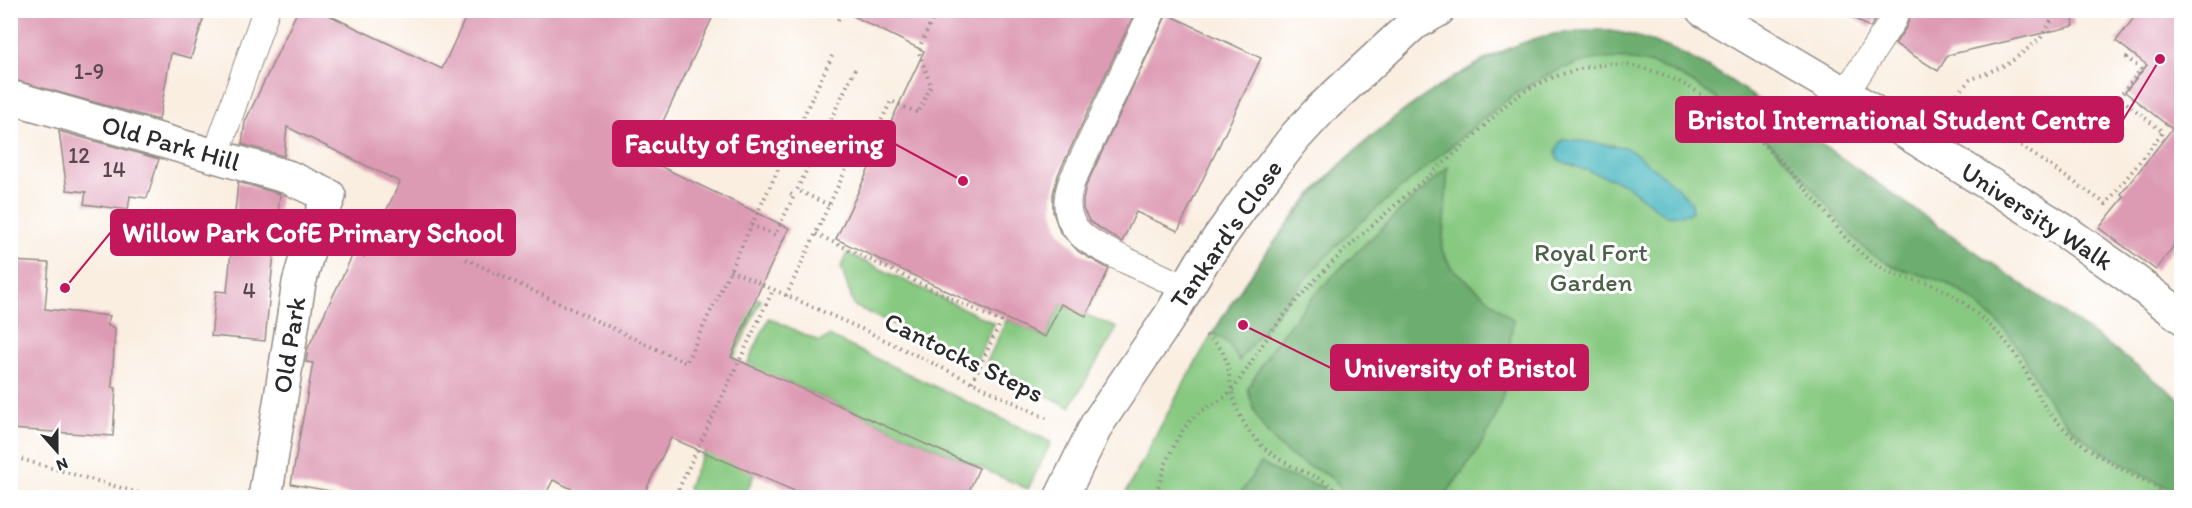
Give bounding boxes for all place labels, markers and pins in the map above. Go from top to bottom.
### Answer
callout: Bristol International Student Centre [1676,97,2123,142]
callout: Faculty of Engineering [613,121,895,166]
callout: Willow Park CofE Primary School [111,210,515,255]
callout: University of Bristol [1331,345,1588,390]

